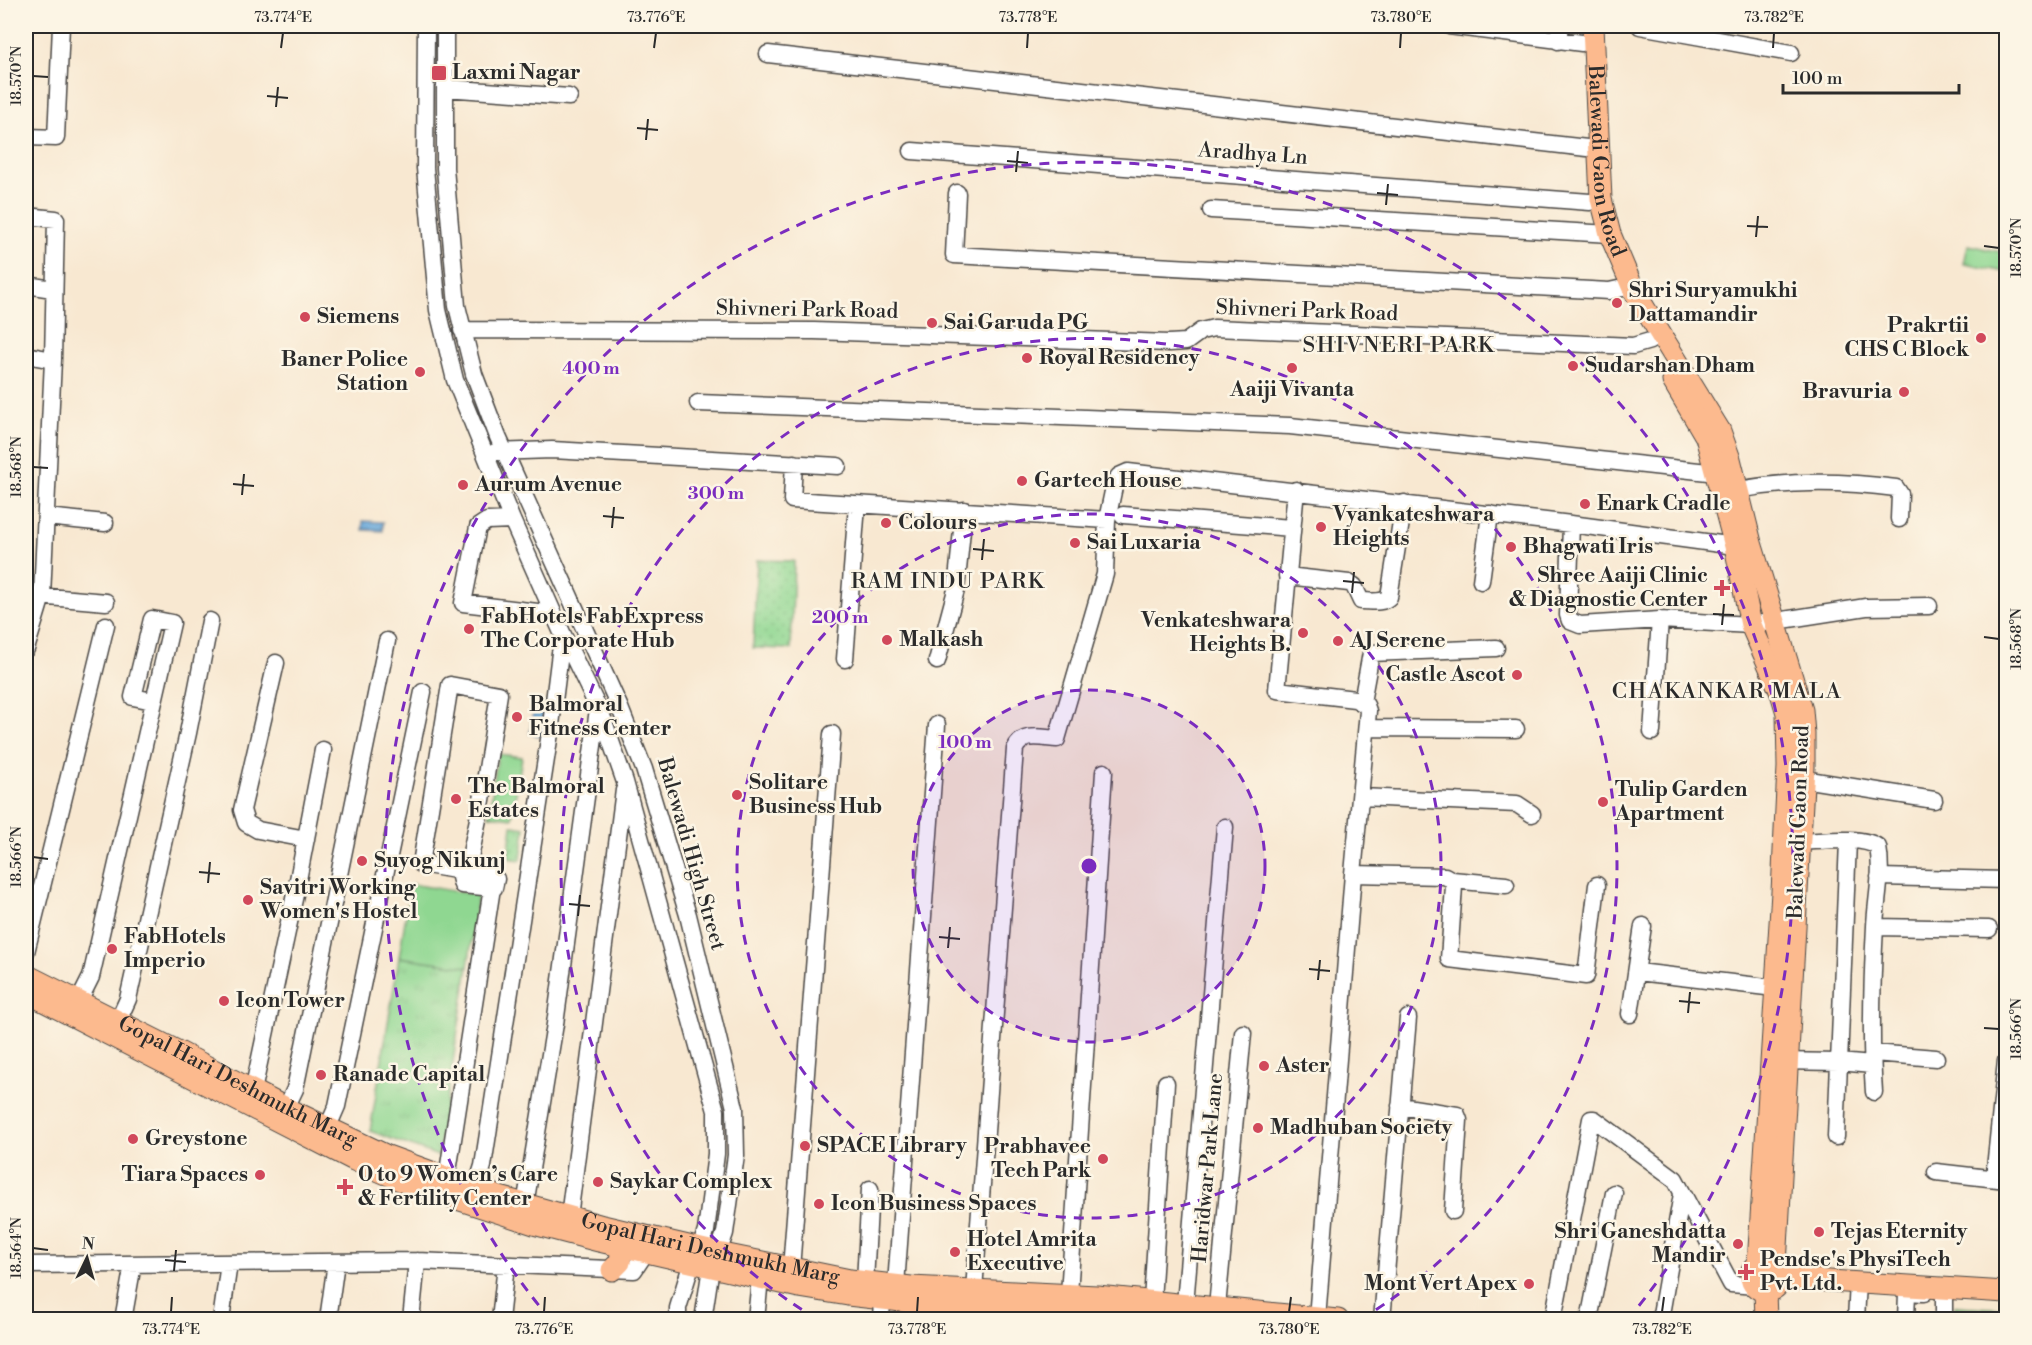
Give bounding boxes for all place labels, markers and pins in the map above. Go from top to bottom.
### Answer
place label: Laxmi Nagar [452,60,581,86]
marker: Laxmi Nagar [430,64,448,82]
place label: Shri Suryamukhi Dattamandir [1629,278,1798,328]
marker: Shri Suryamukhi Dattamandir [1610,296,1624,310]
place label: Siemens [317,304,399,330]
marker: Siemens [298,310,312,324]
place label: Sai Garuda PG [944,310,1089,336]
place label: Prakrtii CHS C Block [1844,313,1970,363]
marker: Sai Garuda PG [925,316,939,330]
marker: Prakrtii CHS C Block [1974,331,1988,345]
place label: Royal Residency [1039,345,1200,371]
place label: Baner Police Station [281,347,408,397]
marker: Royal Residency [1020,351,1034,365]
place label: Sudarshan Dham [1585,353,1755,379]
marker: Sudarshan Dham [1566,359,1580,373]
marker: Aaiji Vivanta [1285,361,1299,375]
marker: Baner Police Station [413,365,427,379]
place label: Aaiji Vivanta [1229,377,1355,403]
place label: Bravuria [1802,379,1893,405]
marker: Bravuria [1897,385,1911,399]
place label: Gartech House [1034,468,1182,494]
place label: Aurum Avenue [474,472,622,498]
marker: Gartech House [1015,474,1029,488]
marker: Aurum Avenue [456,478,470,492]
place label: Enark Cradle [1597,491,1731,517]
marker: Enark Cradle [1578,497,1592,511]
place label: Vyankateshwara Heights [1332,502,1495,552]
place label: Colours [898,510,977,536]
marker: Colours [879,516,893,530]
marker: Vyankateshwara Heights [1314,520,1328,534]
place label: Sai Luxaria [1087,530,1201,556]
place label: Bhagwati Iris [1523,534,1653,560]
marker: Sai Luxaria [1068,536,1082,550]
marker: Bhagwati Iris [1504,540,1518,554]
place label: Shree Aaiji Clinic & Diagnostic Center [1509,563,1708,613]
marker: Shree Aaiji Clinic & Diagnostic Center [1713,579,1731,597]
place label: FabHotels FabExpress The Corporate Hub [481,604,704,654]
place label: Venkateshwara Heights B. [1140,608,1292,658]
marker: FabHotels FabExpress The Corporate Hub [462,622,476,636]
marker: Venkateshwara Heights B. [1296,626,1310,640]
place label: Malkash [899,627,983,653]
place label: AJ Serene [1349,628,1446,654]
marker: Malkash [880,633,894,647]
marker: AJ Serene [1331,634,1345,648]
place label: Castle Ascot [1385,662,1506,688]
marker: Castle Ascot [1510,668,1524,682]
place label: Balmoral Fitness Center [529,692,671,742]
marker: Balmoral Fitness Center [510,710,524,724]
place label: Solitare Business Hub [749,770,882,820]
place label: The Balmoral Estates [468,774,605,824]
place label: Tulip Garden Apartment [1614,777,1747,827]
marker: Solitare Business Hub [730,788,744,802]
marker: The Balmoral Estates [449,792,463,806]
marker: Tulip Garden Apartment [1596,795,1610,809]
place label: Suyog Nikunj [374,848,506,874]
marker: Suyog Nikunj [355,854,369,868]
centre of rings [1079,856,1099,876]
place label: Savitri Working Women's Hostel [259,875,417,925]
marker: Savitri Working Women's Hostel [241,893,255,907]
place label: FabHotels Imperio [124,924,226,974]
marker: FabHotels Imperio [105,942,119,956]
place label: Icon Tower [236,988,345,1014]
marker: Icon Tower [217,994,231,1008]
place label: Aster [1275,1053,1330,1079]
marker: Aster [1257,1059,1271,1073]
place label: Ranade Capital [333,1062,485,1088]
marker: Ranade Capital [314,1068,328,1082]
place label: Madhuban Society [1270,1115,1452,1141]
marker: Madhuban Society [1251,1121,1265,1135]
place label: Greystone [145,1126,247,1152]
marker: Greystone [126,1132,140,1146]
place label: SPACE Library [817,1133,967,1159]
place label: Prabhavee Tech Park [984,1134,1092,1184]
marker: SPACE Library [798,1139,812,1153]
marker: Prabhavee Tech Park [1096,1152,1110,1166]
place label: Tiara Spaces [122,1162,248,1188]
place label: 0 to 9 Women’s Care & Fertility Center [358,1162,558,1212]
marker: Tiara Spaces [253,1168,267,1182]
place label: Saykar Complex [610,1169,773,1195]
marker: Saykar Complex [591,1175,605,1189]
marker: 0 to 9 Women’s Care & Fertility Center [336,1178,354,1196]
place label: Icon Business Spaces [831,1191,1036,1217]
marker: Icon Business Spaces [812,1197,826,1211]
place label: Shri Ganeshdatta Mandir [1554,1219,1727,1269]
place label: Tejas Eternity [1831,1219,1968,1245]
marker: Tejas Eternity [1812,1225,1826,1239]
place label: Hotel Amrita Executive [967,1227,1097,1277]
marker: Shri Ganeshdatta Mandir [1731,1237,1745,1251]
marker: Hotel Amrita Executive [948,1245,962,1259]
place label: Pendse's PhysiTech Pvt. Ltd. [1760,1247,1951,1297]
marker: Pendse's PhysiTech Pvt. Ltd. [1737,1263,1755,1281]
place label: Mont Vert Apex [1364,1271,1518,1297]
marker: Mont Vert Apex [1522,1277,1536,1291]

